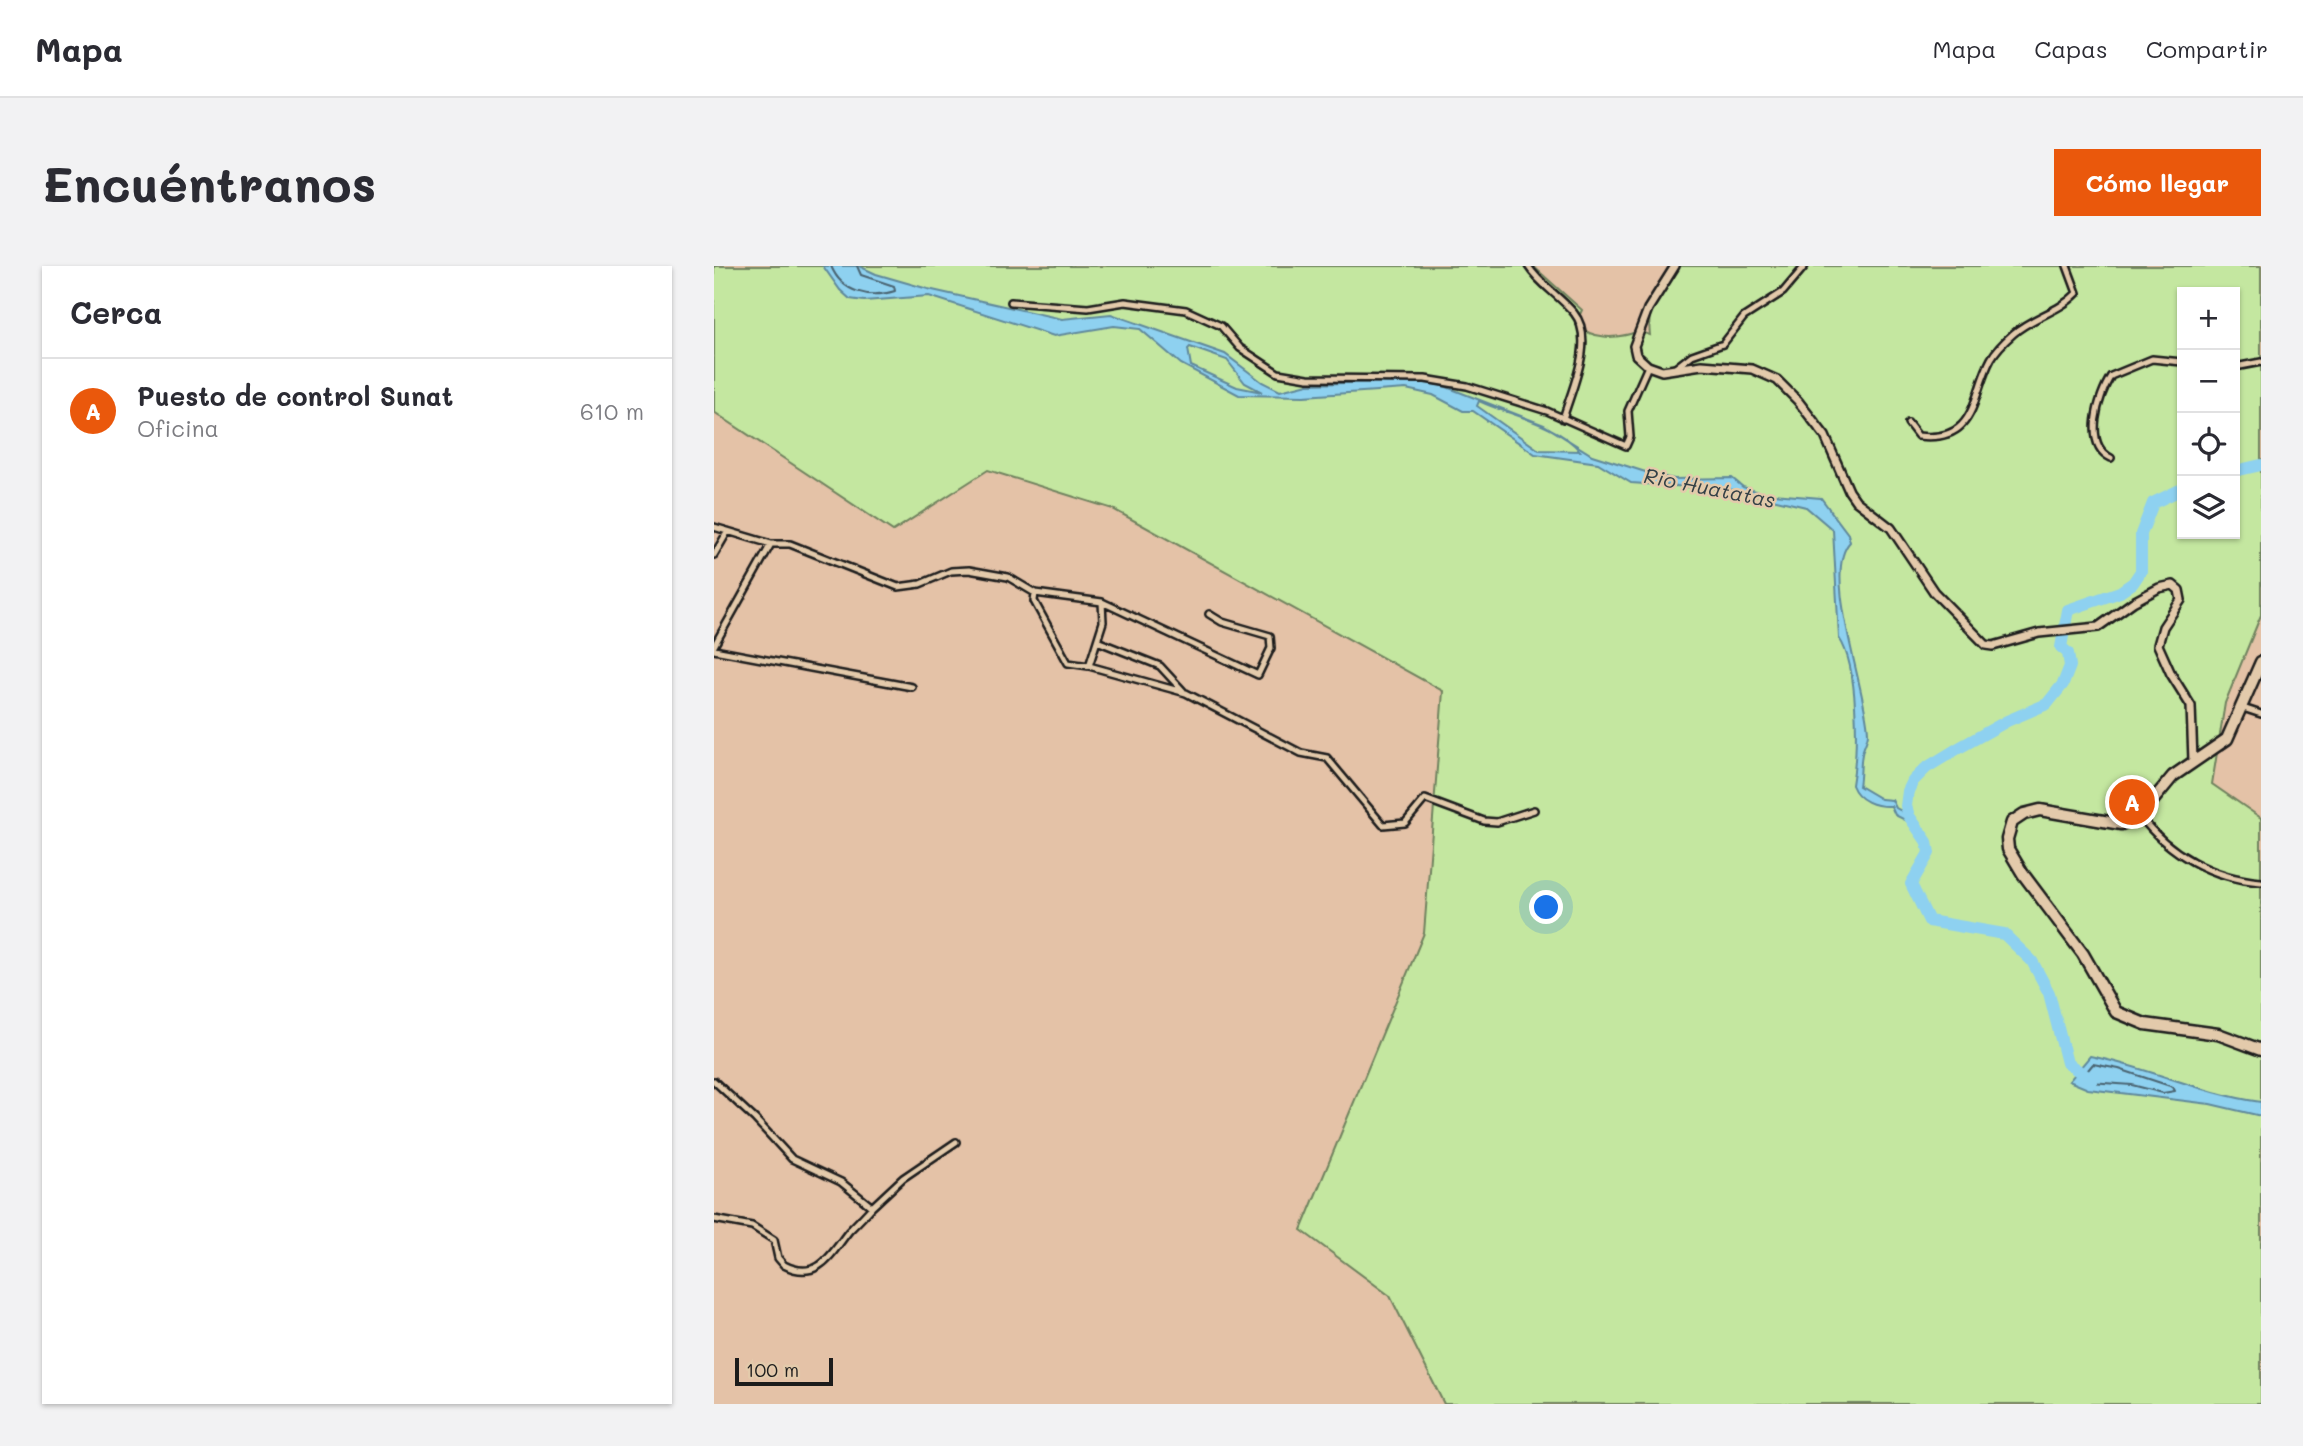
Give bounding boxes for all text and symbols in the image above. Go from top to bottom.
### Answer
text: Mapa [35,27,123,70]
text: Mapa [1932,33,1996,64]
text: Capas [2034,33,2108,64]
text: Compartir [2146,33,2268,64]
button: Cómo llegar [2054,149,2261,216]
text: Encuéntranos [42,151,376,214]
map controls [2177,287,2240,539]
button: + [2177,287,2240,350]
text: Cerca [70,292,162,332]
button: − [2177,350,2240,413]
text: Puesto de control Sunat [137,379,453,413]
text: A [85,396,101,426]
text: 610 m [580,396,644,426]
text: Oficina [137,413,219,443]
button: locate [2177,413,2240,476]
water label: Rio Huatatas [1642,461,1778,513]
button: layers [2177,476,2240,539]
pin: A [2109,776,2155,828]
your location [1529,890,1563,924]
scale bar [735,1355,833,1387]
text: 100 m [746,1357,799,1382]

